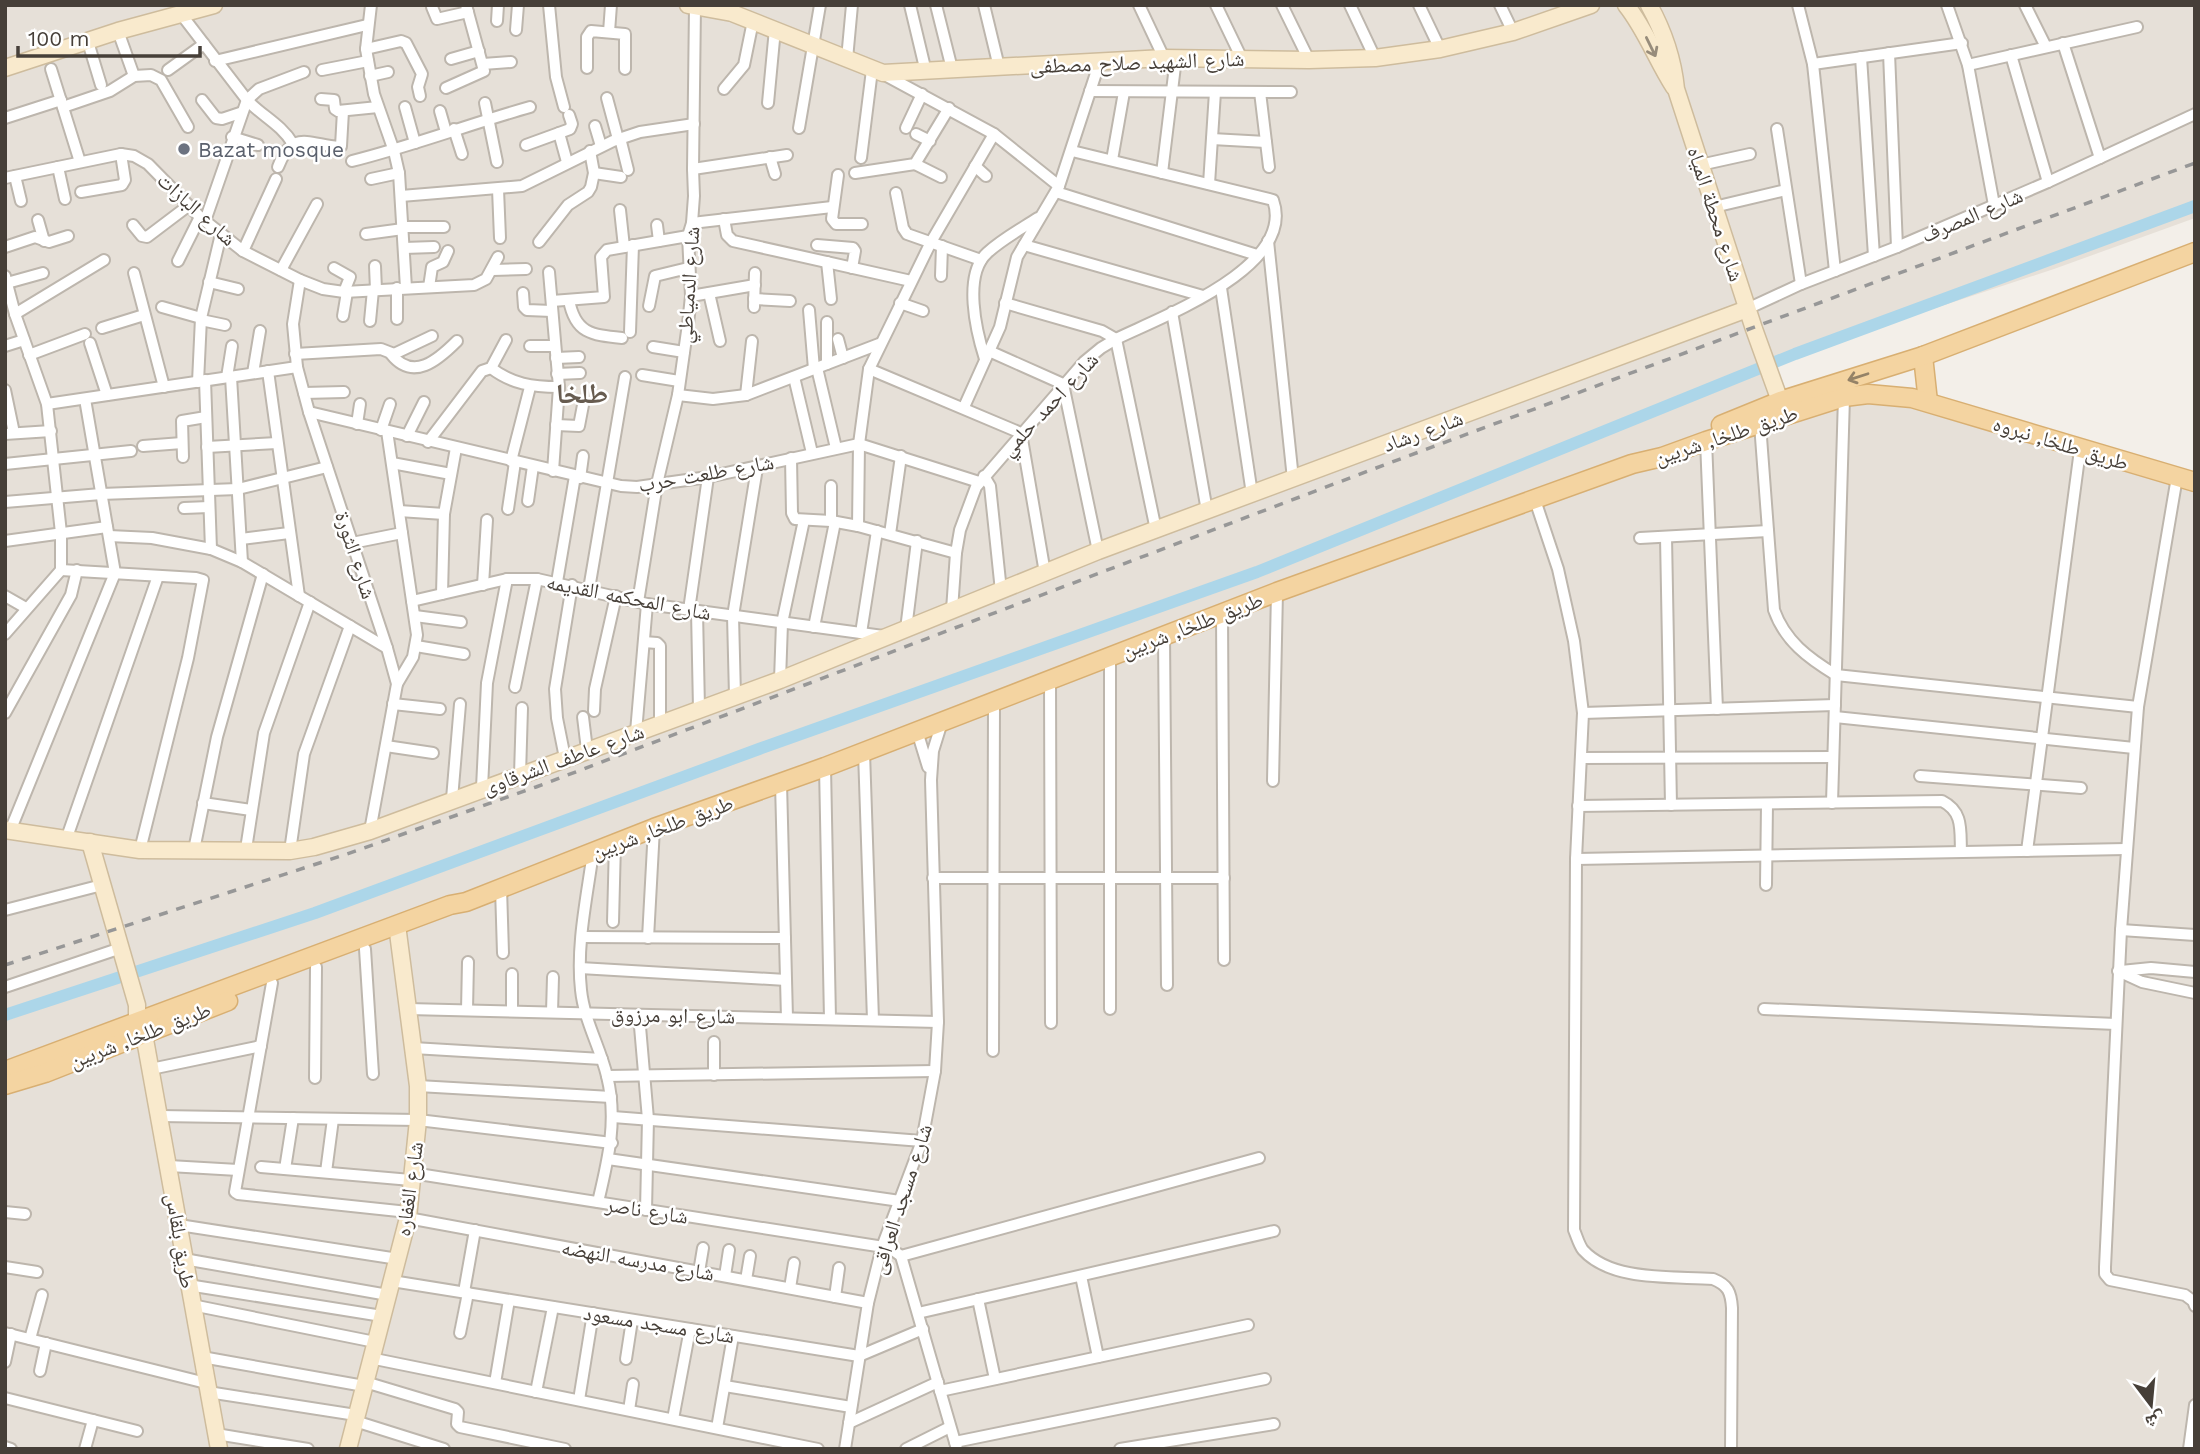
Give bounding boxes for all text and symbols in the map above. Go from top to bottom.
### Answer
scale bar [18,14,200,58]
text: 100 m [28,26,90,51]
one-way arrow [1645,36,1659,57]
street label: شارع الشهيد صلاح مصطفى [1029,46,1245,79]
place label: Bazat mosque [198,137,344,162]
marker: Bazat mosque [176,141,192,157]
street label: شارع محطة المياه [1682,144,1750,285]
street label: شارع البازات [152,167,242,252]
street label: شارع المصرف [1917,182,2027,248]
street label: شارع الدمياطي [671,226,709,345]
street label: شارع احمد حلمي [995,347,1107,464]
one-way arrow [1847,371,1869,384]
district label: طلخا [556,377,608,410]
street label: طريق طلخا, شربين [1651,400,1801,471]
street label: شارع رشاد [1380,405,1467,458]
street label: طريق طلخا, نبروه [1990,411,2132,476]
street label: شارع طلعت حرب [636,449,776,498]
street label: شارع الثورة [329,508,382,602]
street label: شارع المحكمه القديمه [544,569,713,626]
street label: طريق طلخا, شربين [1118,587,1266,664]
street label: شارع عاطف الشرقاوى [479,718,647,801]
street label: طريق طلخا, شربين [588,790,737,865]
street label: طريق طلخا, شربين [66,997,214,1074]
street label: شارع ابو مرزوق [611,1001,735,1030]
street label: شارع مسجد العراقى [865,1121,938,1278]
street label: شارع الغفاره [390,1140,429,1238]
street label: شارع ناصر [603,1191,690,1230]
street label: طريق بلقاس [160,1192,201,1290]
street label: شارع مدرسه النهضه [560,1234,716,1287]
street label: شارع مسجد مسعود [582,1300,736,1349]
north arrow [2116,1370,2186,1440]
text: ش [2143,1407,2168,1435]

